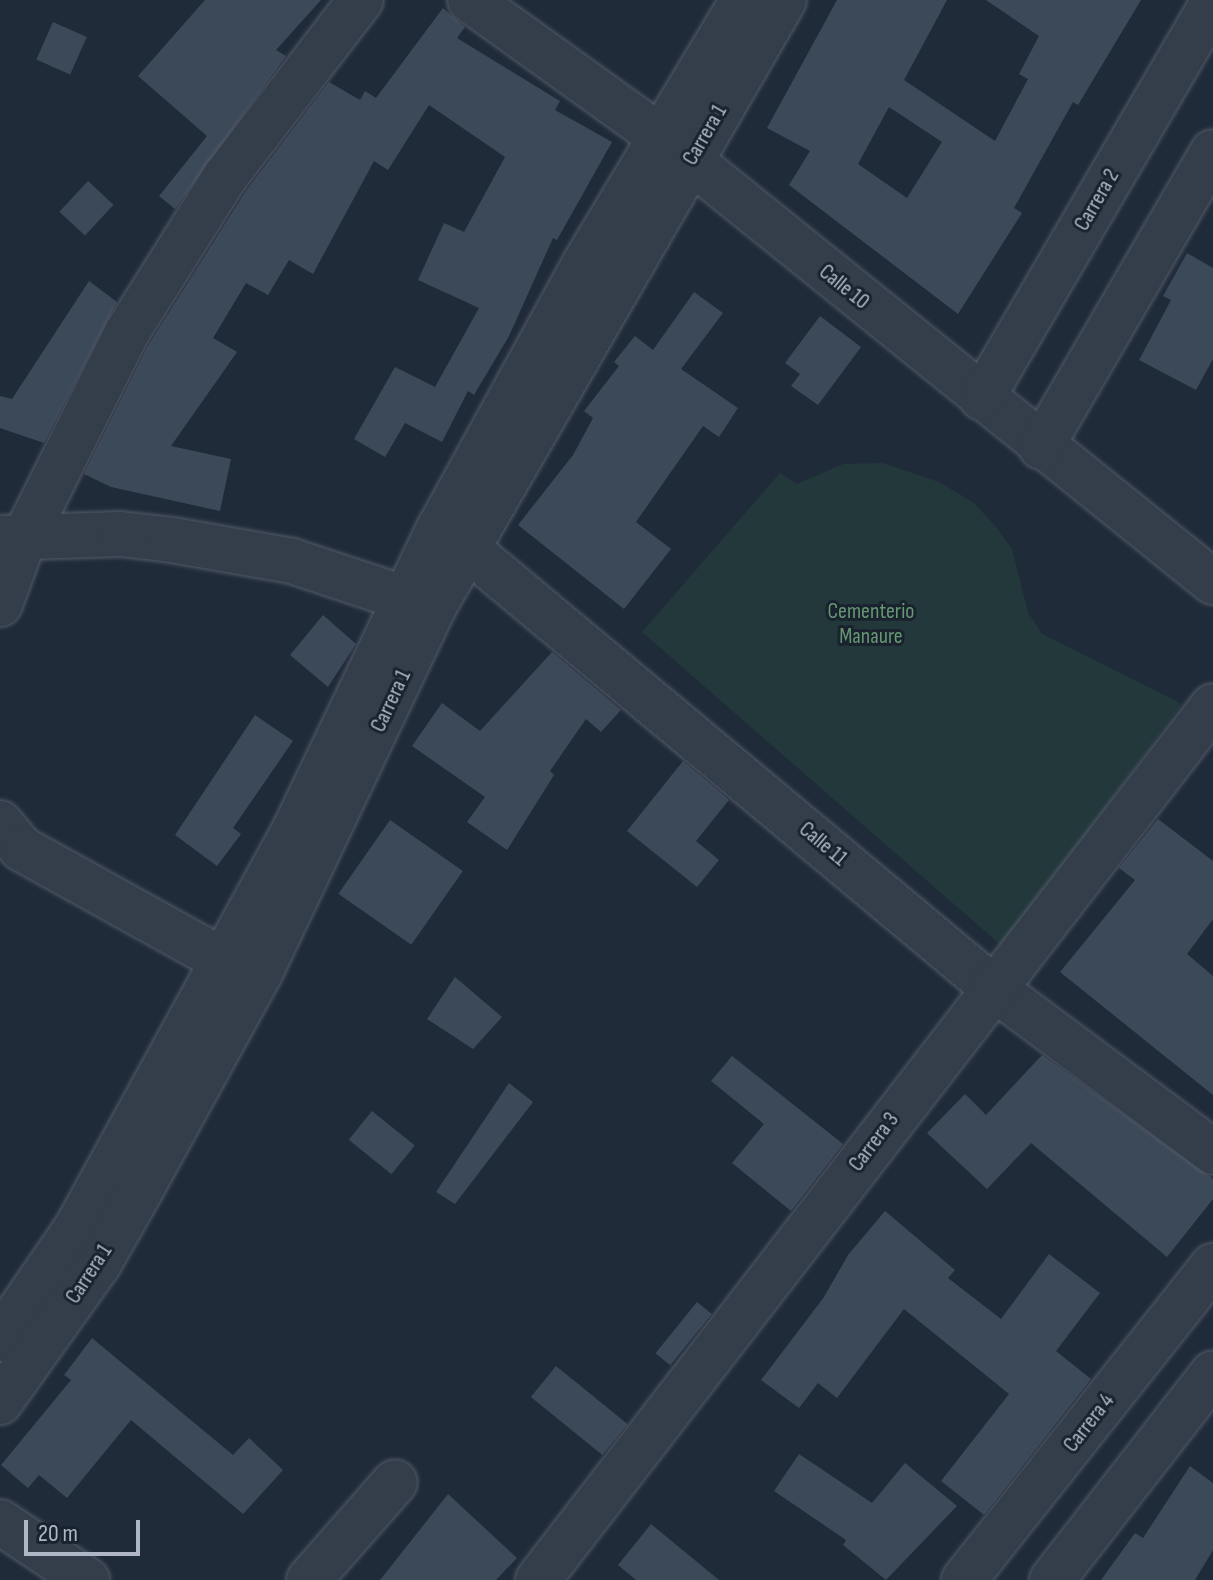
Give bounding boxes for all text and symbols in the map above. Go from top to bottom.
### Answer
street label: Carrera 1 [677,100,733,170]
street label: Carrera 2 [1069,164,1125,236]
street label: Calle 10 [814,259,874,315]
park label: Cementerio Manaure [828,598,914,650]
street label: Carrera 1 [365,666,417,736]
street label: Calle 11 [794,816,852,872]
street label: Carrera 3 [843,1107,905,1177]
street label: Carrera 1 [60,1239,118,1309]
street label: Carrera 4 [1058,1388,1120,1458]
scale bar [28,1504,144,1554]
text: 20 m [38,1519,78,1548]

